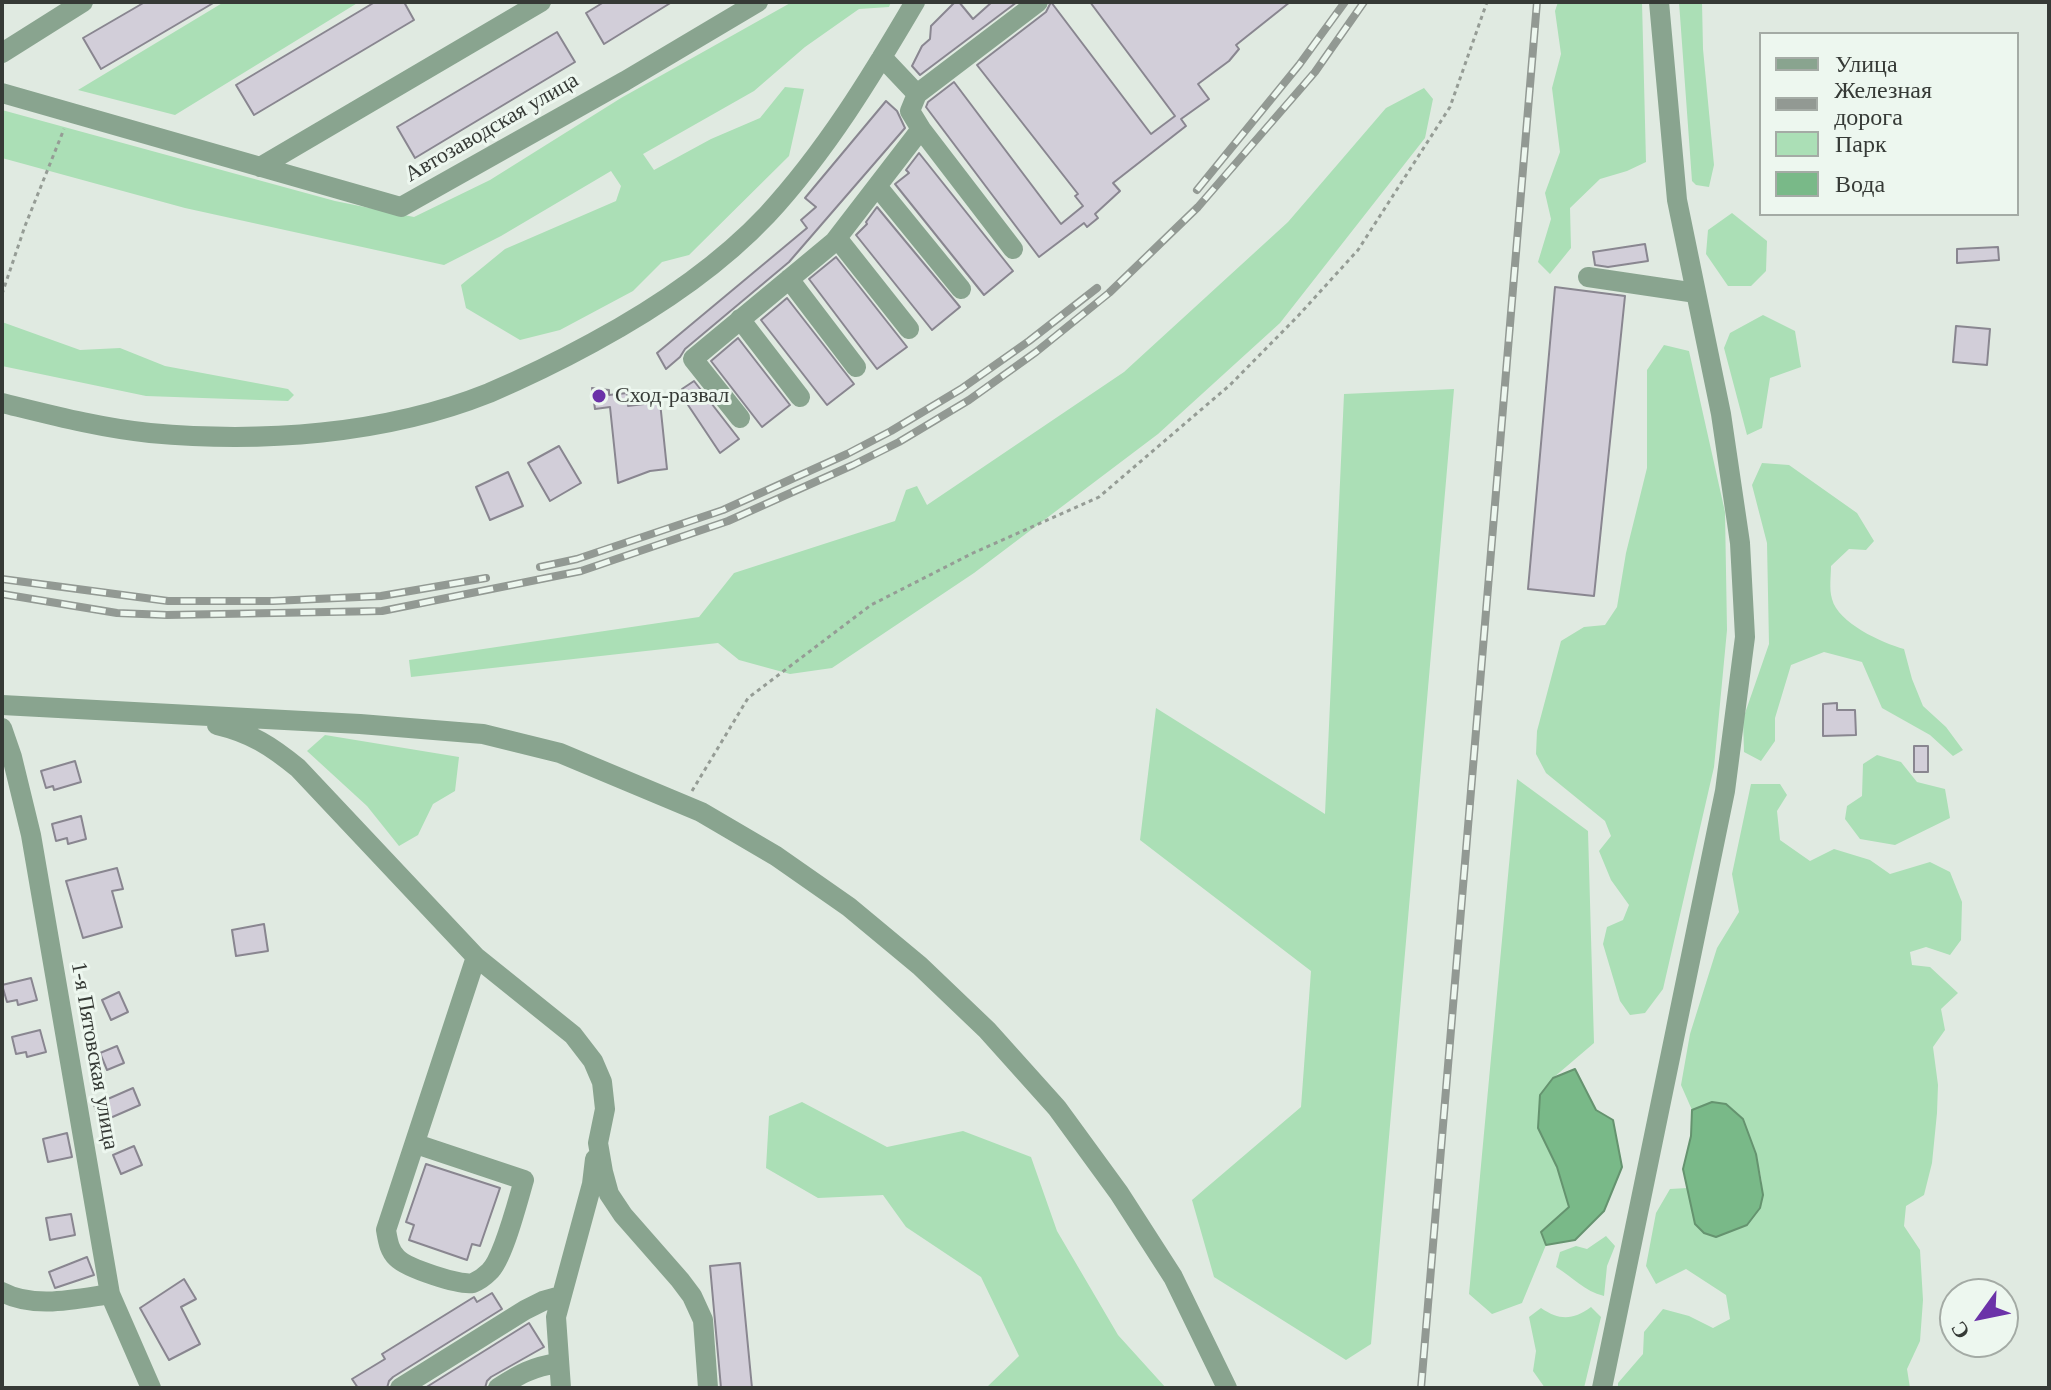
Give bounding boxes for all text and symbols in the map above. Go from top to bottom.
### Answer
legend [1759,32,2019,216]
text: Улица [1835,51,1898,77]
street label: Автозаводская улица [400,68,584,188]
text: Железная дорога [1834,77,1932,130]
text: Парк [1835,131,1887,157]
text: Вода [1835,171,1885,197]
place label: Сход-развал [615,383,729,409]
marker: Сход-развал [590,387,608,405]
street label: 1-я Пятовская улица [64,960,124,1152]
north arrow [1939,1278,2019,1358]
text: С [1945,1317,1975,1344]

